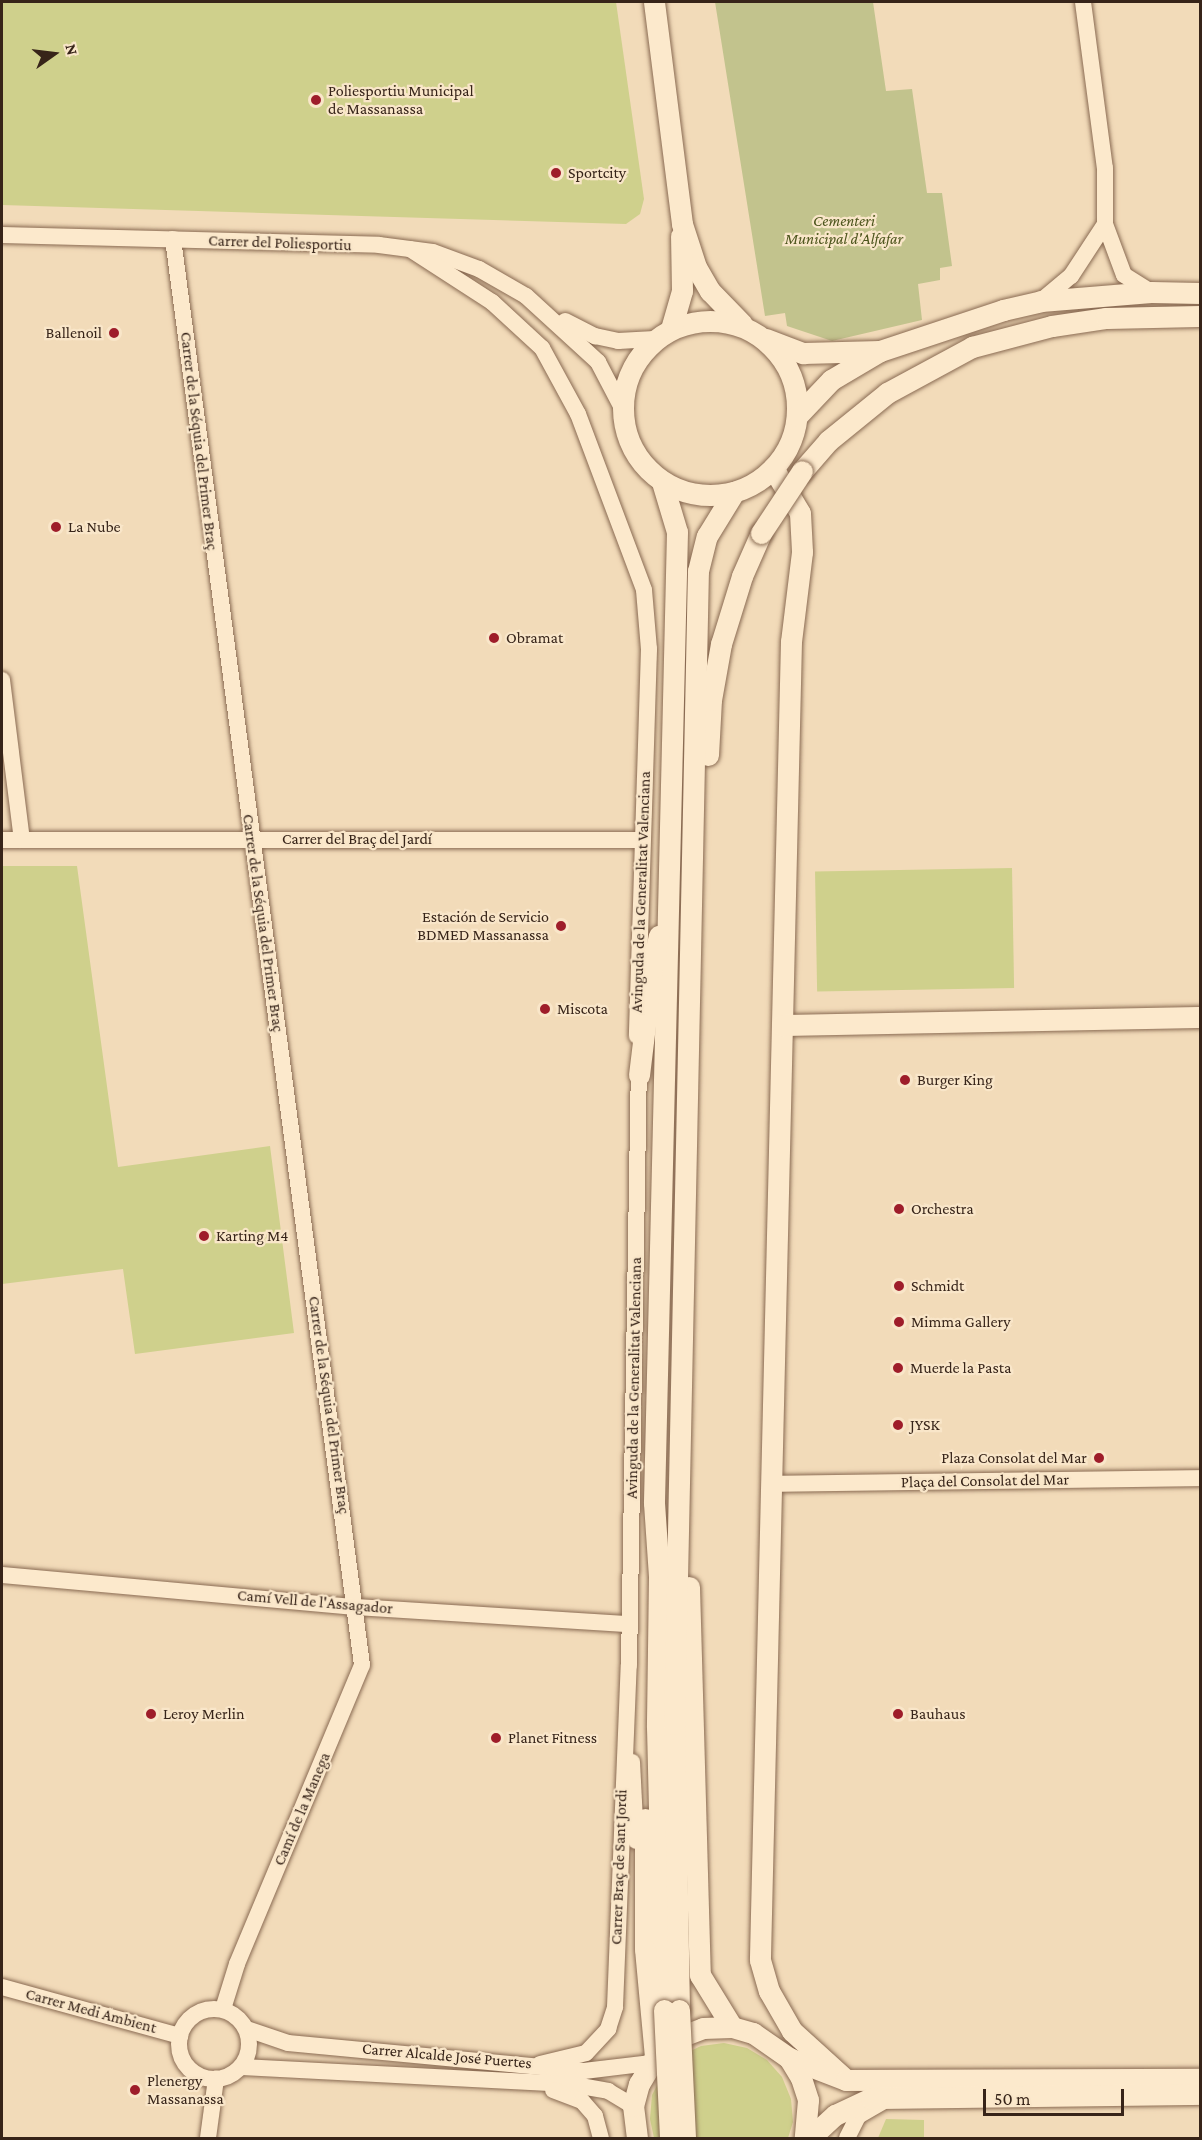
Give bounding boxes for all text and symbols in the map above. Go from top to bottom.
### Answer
north arrow [24,24,84,84]
text: N [62,42,82,57]
place label: Poliesportiu Municipal de Massanassa [328,81,474,119]
marker: Poliesportiu Municipal de Massanassa [309,93,323,107]
place label: Sportcity [568,163,626,183]
marker: Sportcity [549,166,563,180]
park label: Cementeri Municipal d'Alfafar [785,211,903,249]
street label: Carrer del Poliesportiu [208,231,352,255]
place label: Ballenoil [45,323,102,343]
marker: Ballenoil [107,326,121,340]
street label: Carrer de la Séquia del Primer Braç [176,331,222,551]
place label: La Nube [68,517,121,537]
marker: La Nube [49,520,63,534]
place label: Obramat [506,628,563,648]
marker: Obramat [487,631,501,645]
street label: Avinguda de la Generalitat Valenciana [627,771,655,1013]
street label: Carrer de la Séquia del Primer Braç [238,813,288,1033]
street label: Carrer del Braç del Jardí [282,829,432,849]
place label: Estación de Servicio BDMED Massanassa [417,907,549,945]
marker: Estación de Servicio BDMED Massanassa [554,919,568,933]
place label: Miscota [557,999,608,1019]
marker: Miscota [538,1002,552,1016]
place label: Burger King [917,1070,993,1090]
marker: Burger King [898,1073,912,1087]
place label: Orchestra [911,1199,974,1219]
marker: Orchestra [892,1202,906,1216]
place label: Karting M4 [216,1226,288,1246]
marker: Karting M4 [197,1229,211,1243]
street label: Avinguda de la Generalitat Valenciana [622,1257,646,1499]
place label: Schmidt [911,1276,964,1296]
marker: Schmidt [892,1279,906,1293]
street label: Carrer de la Séquia del Primer Braç [304,1295,354,1515]
place label: Mimma Gallery [911,1312,1011,1332]
marker: Mimma Gallery [892,1315,906,1329]
place label: Muerde la Pasta [910,1358,1011,1378]
marker: Muerde la Pasta [891,1361,905,1375]
place label: JYSK [910,1415,940,1435]
marker: JYSK [891,1418,905,1432]
place label: Plaza Consolat del Mar [941,1448,1087,1468]
marker: Plaza Consolat del Mar [1092,1451,1106,1465]
street label: Plaça del Consolat del Mar [901,1470,1069,1492]
street label: Camí Vell de l'Assagador [236,1586,394,1618]
place label: Leroy Merlin [163,1704,245,1724]
place label: Bauhaus [910,1704,965,1724]
marker: Leroy Merlin [144,1707,158,1721]
marker: Bauhaus [891,1707,905,1721]
place label: Planet Fitness [508,1728,597,1748]
marker: Planet Fitness [489,1731,503,1745]
street label: Camí de la Manega [269,1749,335,1869]
street label: Carrer Braç de Sant Jordi [607,1789,631,1945]
street label: Carrer Medi Ambient [23,1984,159,2038]
street label: Carrer Alcalde José Puertes [361,2039,533,2073]
place label: Plenergy Massanassa [147,2071,224,2109]
scale bar [986,2077,1127,2115]
marker: Plenergy Massanassa [128,2083,142,2097]
text: 50 m [994,2089,1031,2109]

